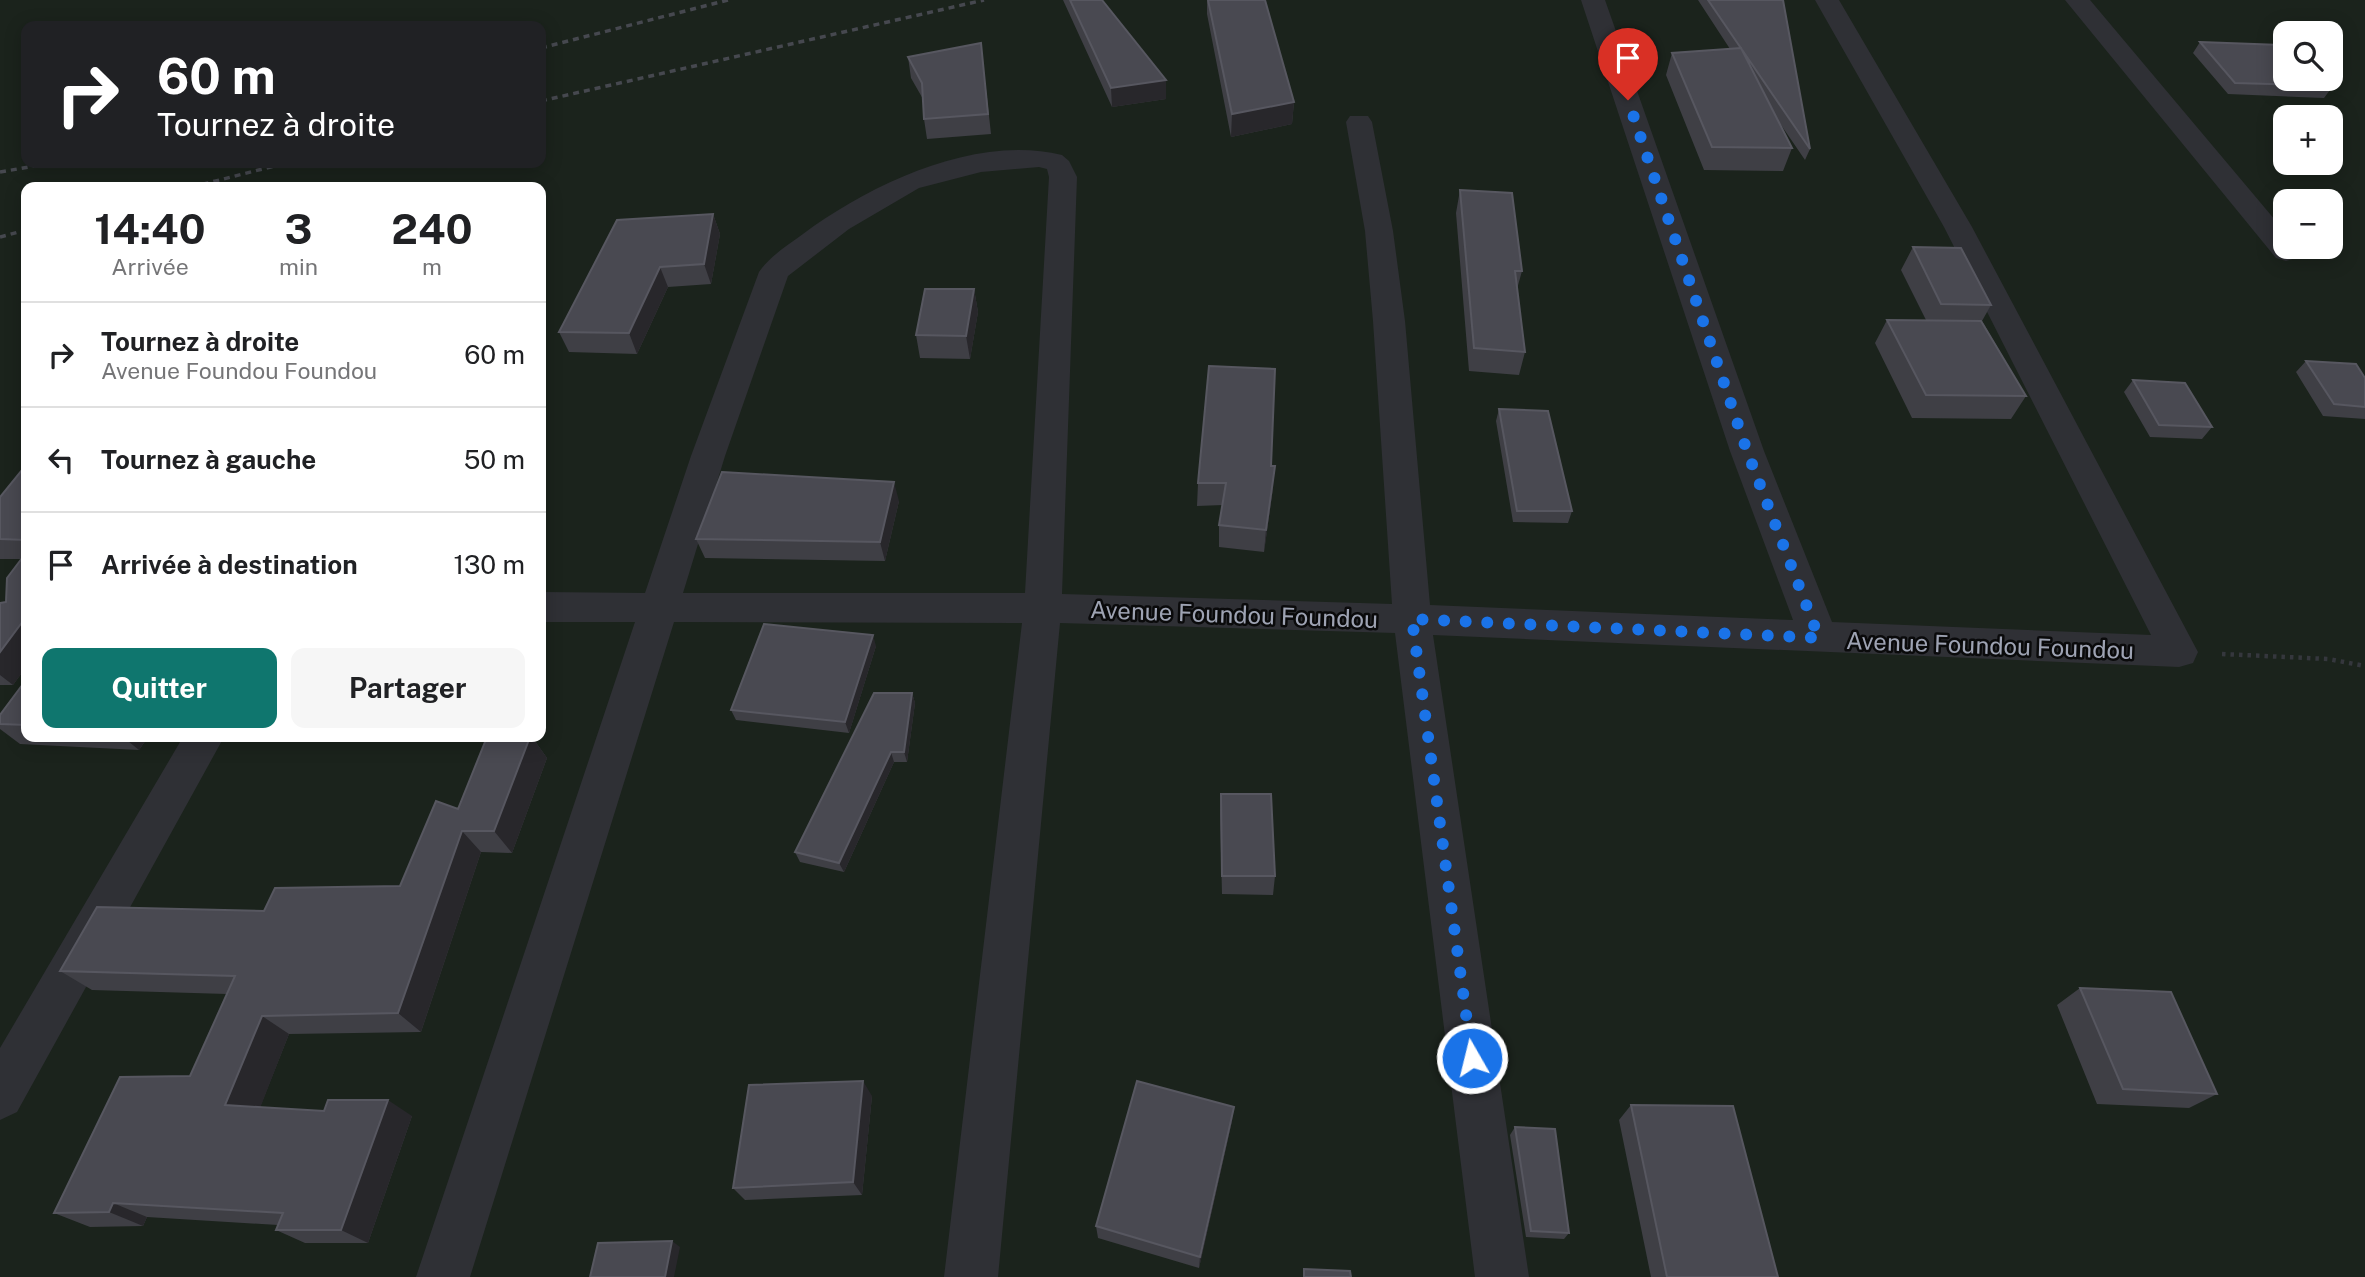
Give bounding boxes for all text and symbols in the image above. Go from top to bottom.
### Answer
map controls [2273,21,2343,259]
button: search [2273,21,2343,91]
pin [1598,28,1658,100]
icon: arrive [1609,39,1647,77]
text: 60 m [157,47,276,105]
icon: right [42,49,133,140]
button: + [2273,105,2343,175]
text: Tournez à droite [157,106,395,143]
button: − [2273,189,2343,259]
text: 14:40 [94,204,206,253]
text: 3 [285,204,312,253]
text: 240 [391,204,473,253]
text: Arrivée [111,253,189,280]
text: min [279,253,318,280]
text: m [422,253,442,280]
text: Tournez à droite [101,326,299,357]
icon: right [42,336,80,374]
text: 60 m [464,339,525,370]
text: Avenue Foundou Foundou [101,357,377,384]
icon: left [42,441,80,479]
text: Tournez à gauche [101,444,316,475]
text: 50 m [464,444,525,475]
icon: arrive [42,546,80,584]
text: Arrivée à destination [101,549,358,580]
text: 130 m [453,549,525,580]
street label: Avenue Foundou Foundou [1089,595,1379,633]
street label: Avenue Foundou Foundou [1845,626,2135,664]
button: Quitter [42,648,277,728]
button: Partager [291,648,525,728]
position arrow [1435,1021,1509,1095]

